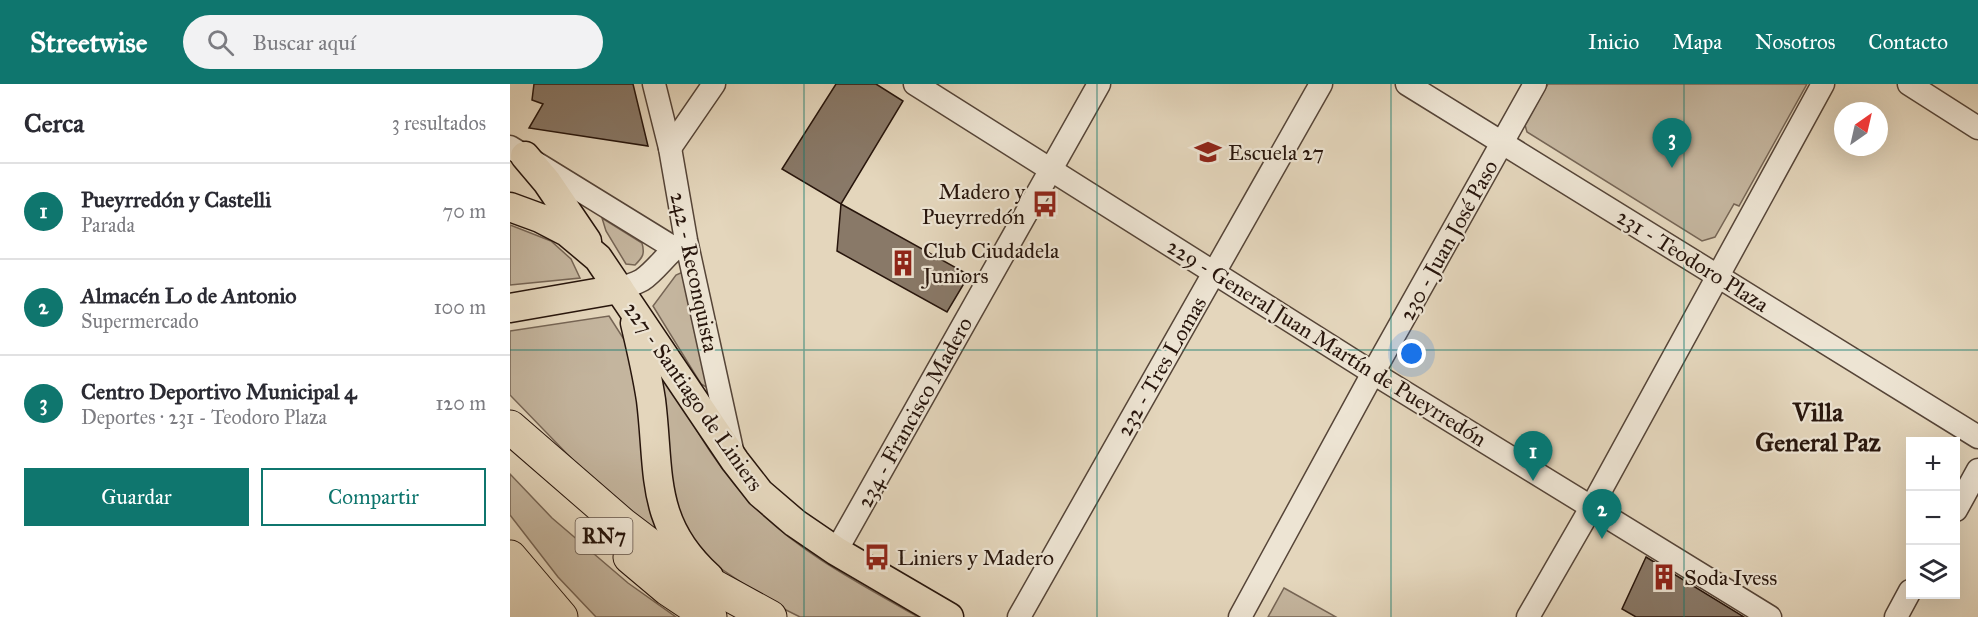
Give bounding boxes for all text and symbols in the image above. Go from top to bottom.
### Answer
search box [183,15,603,69]
text: Streetwise [30,25,147,60]
icon: search [204,26,237,59]
text: Buscar aquí [252,29,356,56]
text: Inicio [1588,29,1639,55]
text: Mapa [1672,29,1722,55]
text: Nosotros [1755,29,1835,55]
text: Contacto [1868,29,1948,55]
north arrow [1834,102,1888,156]
text: Cerca [24,107,84,139]
text: 3 resultados [392,111,486,135]
pin: 3 [1652,118,1692,168]
school or university icon: Escuela 27 [1193,137,1223,167]
place label: Escuela 27 [1228,139,1324,166]
street label: 230 - Juan José Paso [1393,155,1504,325]
place label: Madero y Pueyrredón [922,178,1026,230]
text: Pueyrredón y Castelli [81,186,271,213]
bus stop icon: Madero y Pueyrredón [1030,189,1060,219]
street label: 242 - Reconquista [664,190,725,355]
text: 1 [40,199,47,223]
text: 70 m [443,199,486,223]
street label: 231 - Teodoro Plaza [1612,203,1774,318]
text: Parada [81,213,135,237]
street label: 229 - General Juan Martín de Pueyrredón [1162,233,1492,452]
place label: Club Ciudadela Juniors [921,237,1060,289]
building icon: Club Ciudadela Juniors [888,248,918,278]
text: Almacén Lo de Antonio [81,282,297,309]
street label: 232 - Tres Lomas [1111,292,1212,441]
text: 2 [39,295,48,319]
text: 100 m [434,295,486,319]
street label: 227 - Santiago de Liniers [618,296,769,496]
text: Supermercado [81,309,199,333]
street label: 234 - Francisco Madero [851,312,978,512]
your location [1397,339,1426,368]
text: Centro Deportivo Municipal 4 [81,378,356,405]
text: 3 [40,391,48,415]
text: 120 m [435,391,486,415]
district label: Villa General Paz [1755,396,1881,458]
text: Deportes · 231 - Teodoro Plaza [81,405,327,429]
pin: 1 [1514,432,1552,481]
map controls [1906,437,1960,599]
button: + [1906,437,1960,491]
button: Guardar [24,468,249,526]
button: Compartir [261,468,486,526]
pin: 2 [1582,490,1622,539]
button: − [1906,491,1960,545]
road number: RN7 [576,518,632,554]
bus stop icon: Liniers y Madero [862,542,892,572]
place label: Liniers y Madero [897,544,1054,571]
button: layers [1906,545,1960,599]
building icon: Soda Ivess [1649,562,1679,592]
place label: Soda Ivess [1684,564,1777,591]

